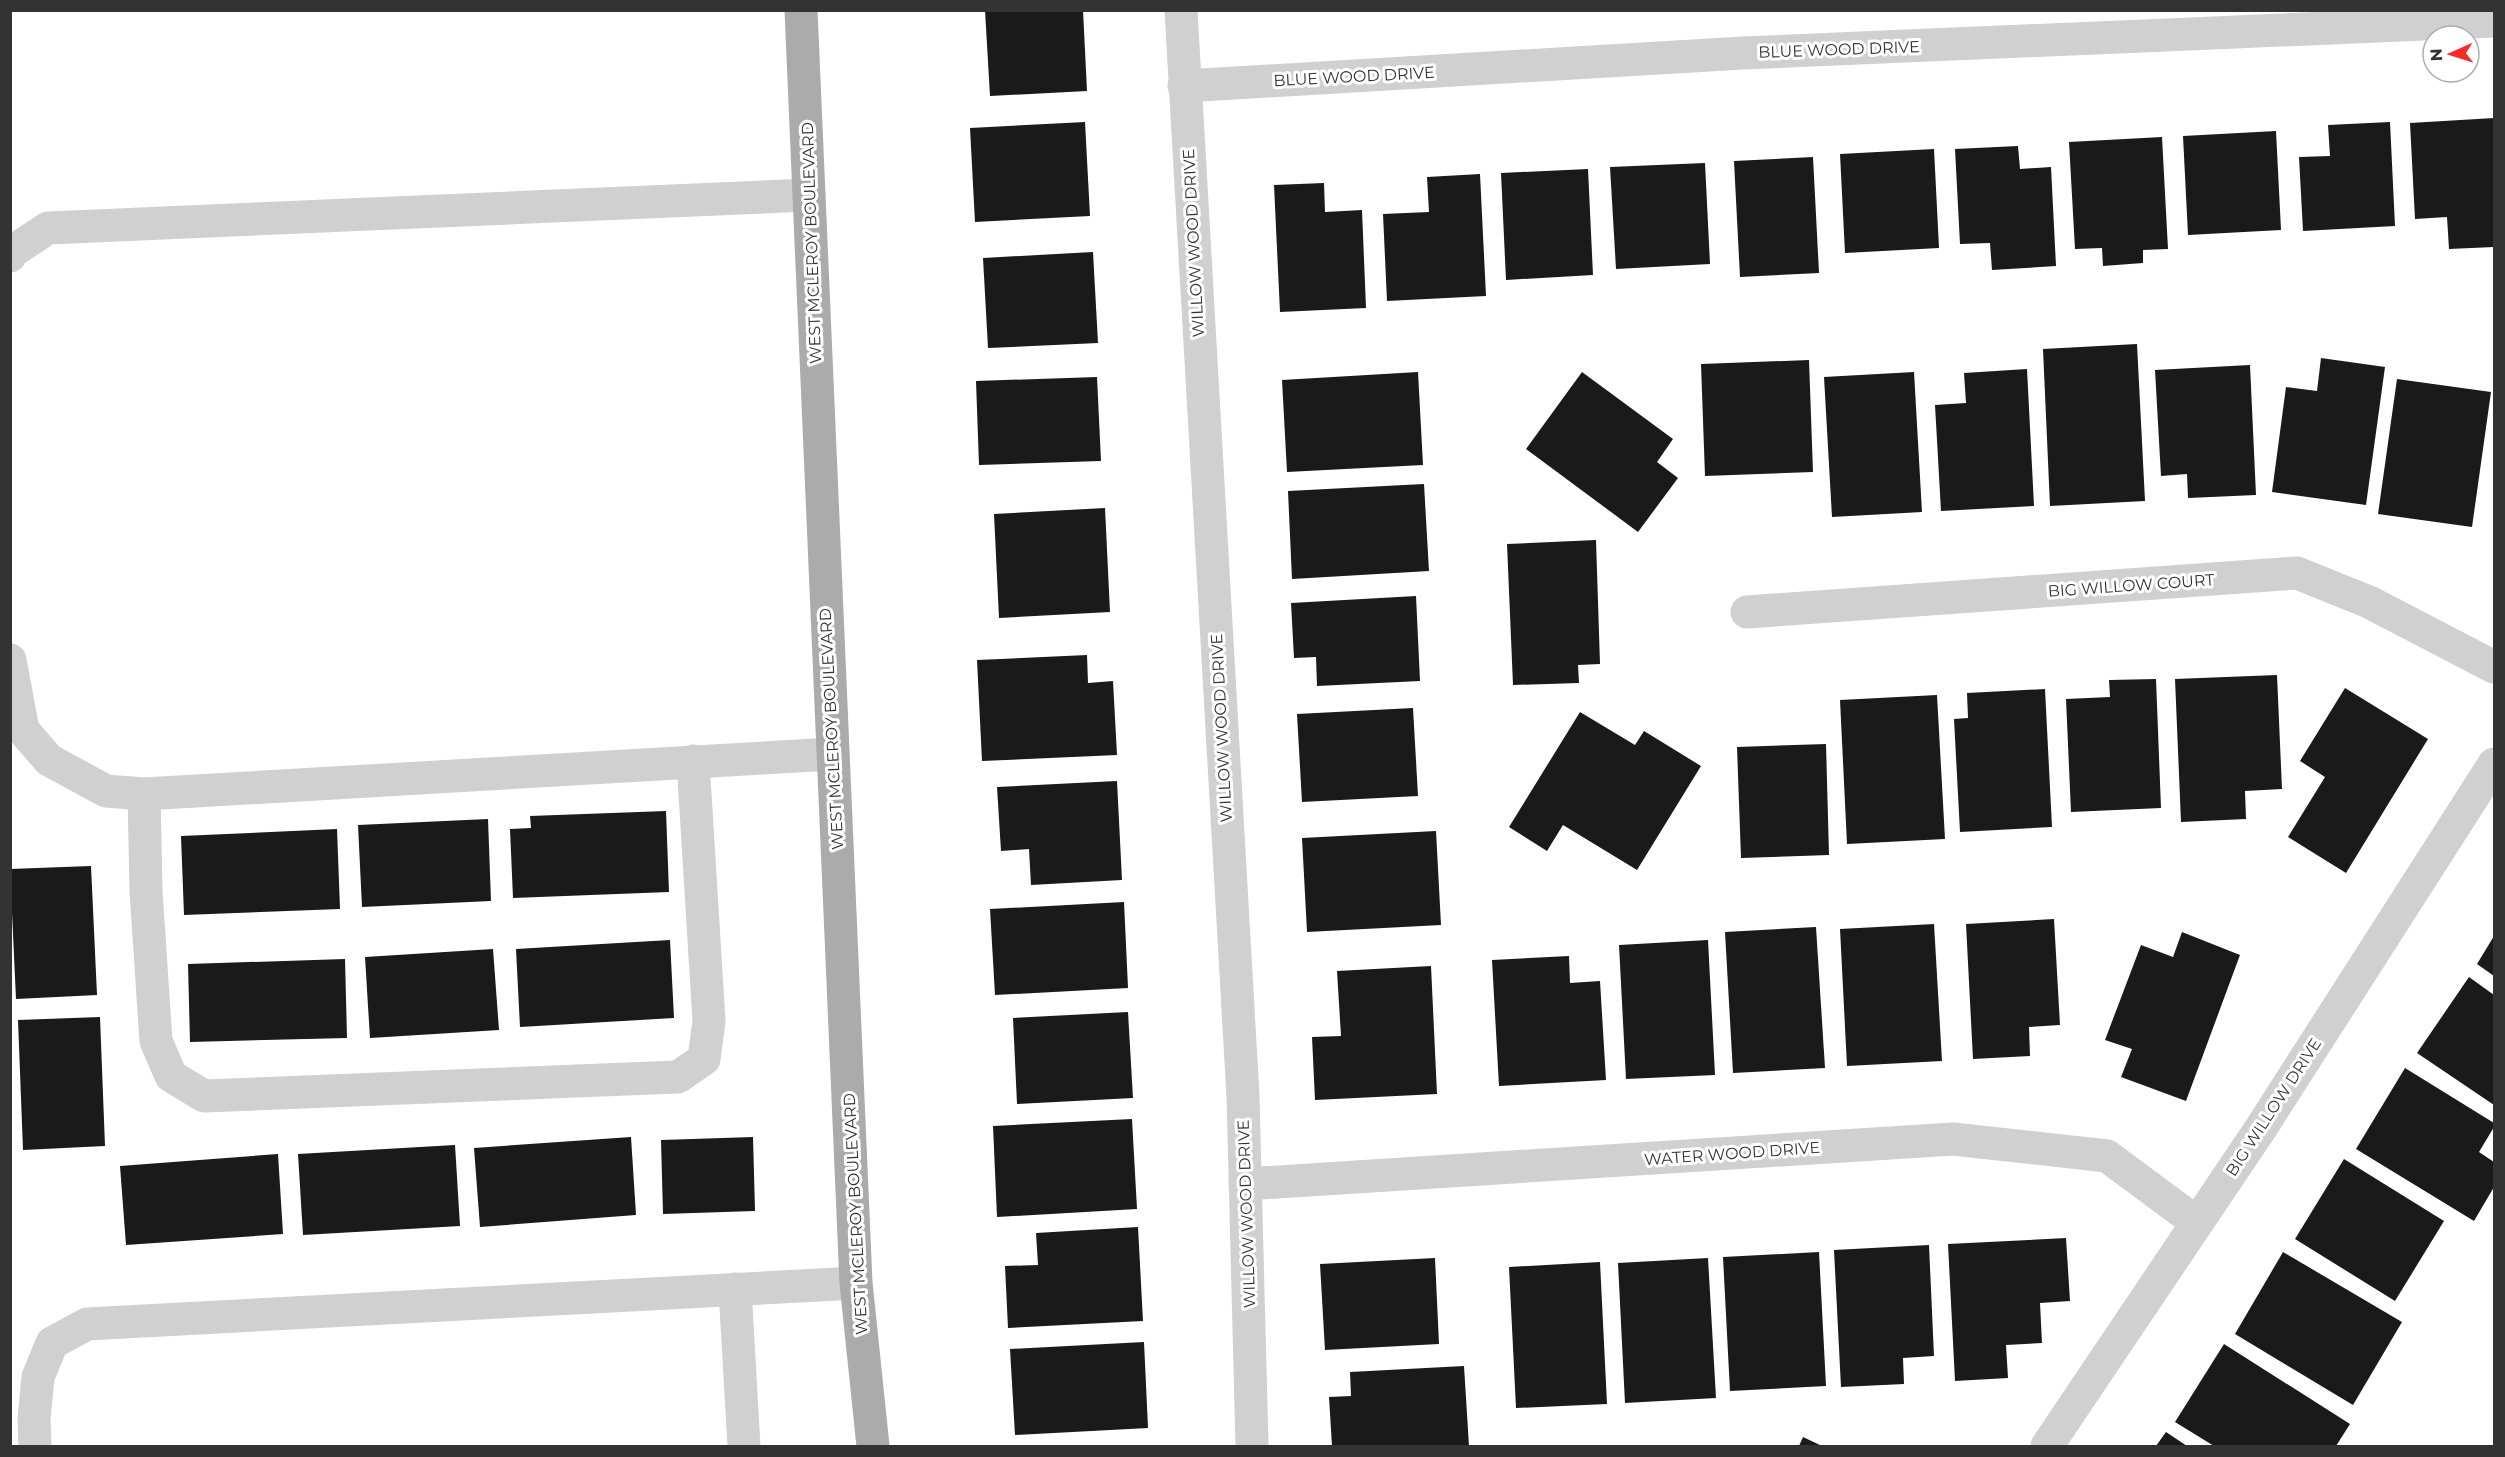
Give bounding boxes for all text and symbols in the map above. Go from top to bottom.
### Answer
north arrow [2421,24,2481,84]
street label: BLUE WOOD DRIVE [1758,37,1920,62]
text: N [2427,48,2446,62]
street label: BLUE WOOD DRIVE [1273,63,1435,90]
street label: WEST MCLEROY BOULEVARD [798,122,825,364]
street label: WILLOW WOOD DRIVE [1179,148,1208,338]
street label: BIG WILLOW COURT [2047,570,2216,601]
street label: WEST MCLEROY BOULEVARD [816,608,847,850]
street label: WILLOW WOOD DRIVE [1207,633,1236,823]
street label: BIG WILLOW DRIVE [2222,1035,2325,1180]
street label: WEST MCLEROY BOULEVARD [840,1093,871,1335]
street label: WILLOW WOOD DRIVE [1234,1119,1259,1309]
street label: WATER WOOD DRIVE [1643,1138,1821,1169]

